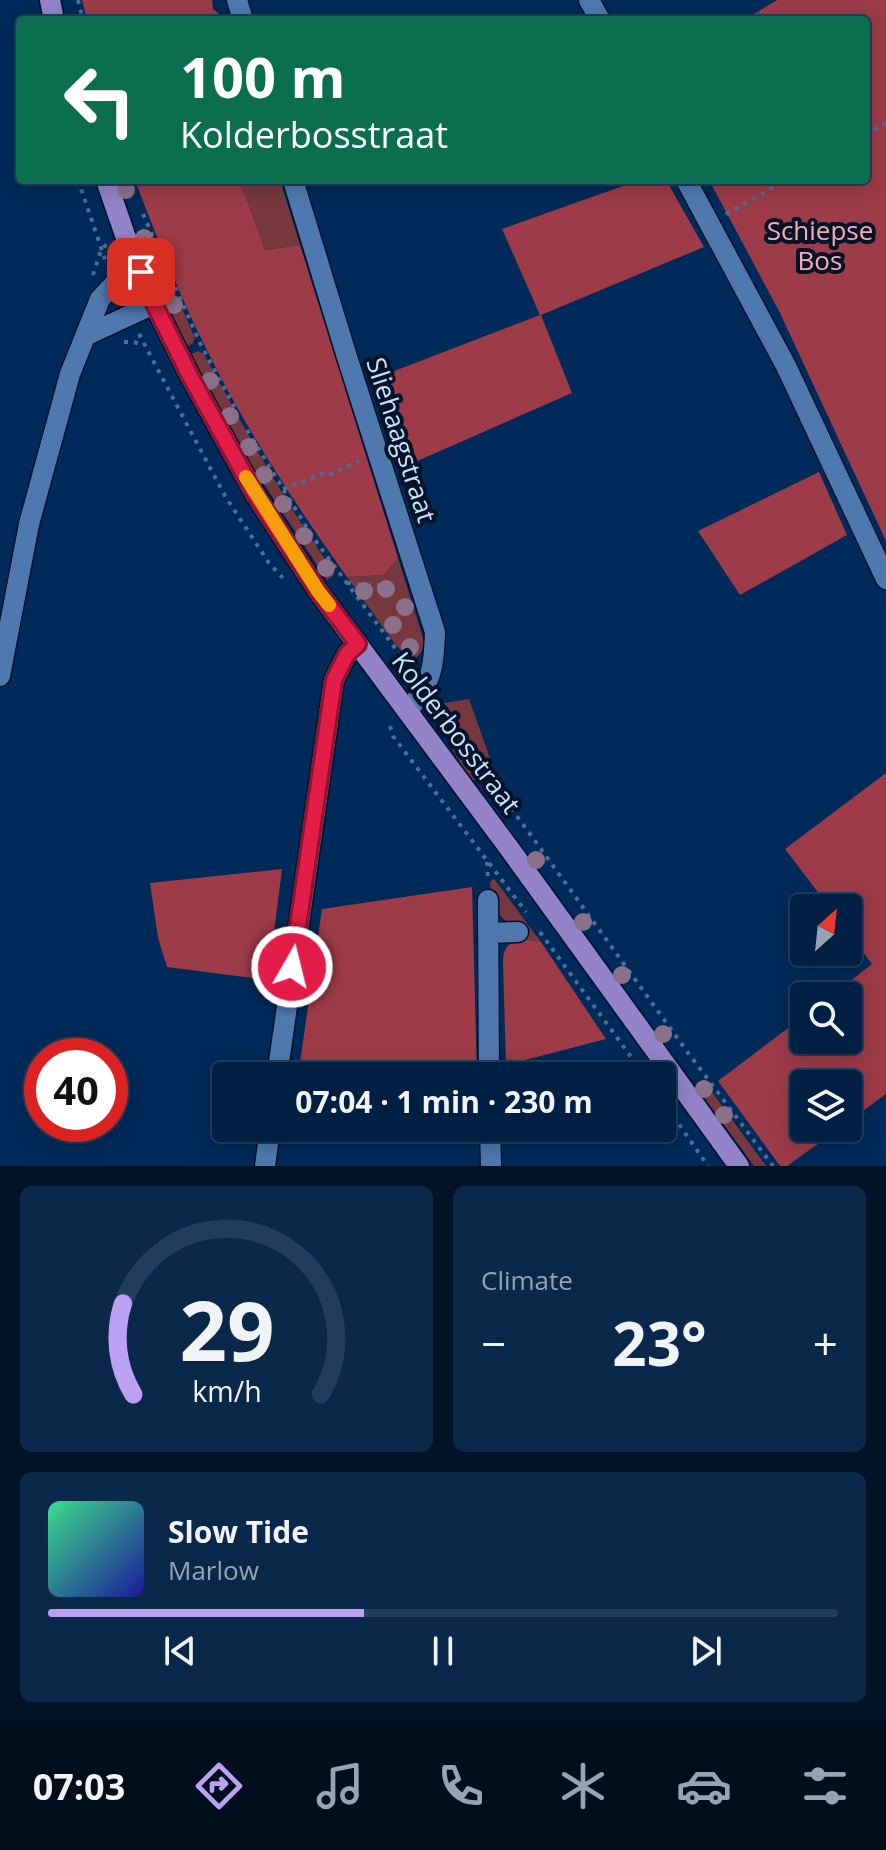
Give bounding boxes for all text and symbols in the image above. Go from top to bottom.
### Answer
text: 100 m [180,38,346,114]
icon: left [48,48,152,152]
text: Kolderbosstraat [180,110,448,159]
park label: Schiepse Bos [767,212,873,278]
pin [107,238,175,306]
icon: arrive [119,250,163,294]
street label: Sliehaagstraat [358,353,446,527]
street label: Kolderbosstraat [384,644,529,821]
north arrow [790,894,862,966]
map controls [790,894,862,1142]
position arrow [250,925,334,1009]
button: search [790,982,862,1054]
speed limit sign: 40 [24,1038,128,1142]
button: layers [790,1070,862,1142]
text: 07:04 · 1 min · 230 m [295,1081,593,1122]
text: Climate [481,1262,573,1298]
text: 29 [179,1272,274,1385]
text: 23° [612,1302,707,1384]
text: − [481,1313,506,1373]
text: + [813,1313,838,1373]
text: km/h [192,1371,261,1410]
text: Slow Tide [168,1511,309,1552]
text: Marlow [168,1552,259,1588]
icon: previous [158,1629,202,1673]
icon: pause [421,1629,465,1673]
icon: next [684,1629,728,1673]
icon: directions [191,1758,247,1814]
icon: music [312,1758,368,1814]
icon: phone [433,1758,489,1814]
icon: climate [555,1758,611,1814]
icon: car [676,1758,732,1814]
icon: filters [797,1758,853,1814]
text: 07:03 [33,1762,125,1811]

